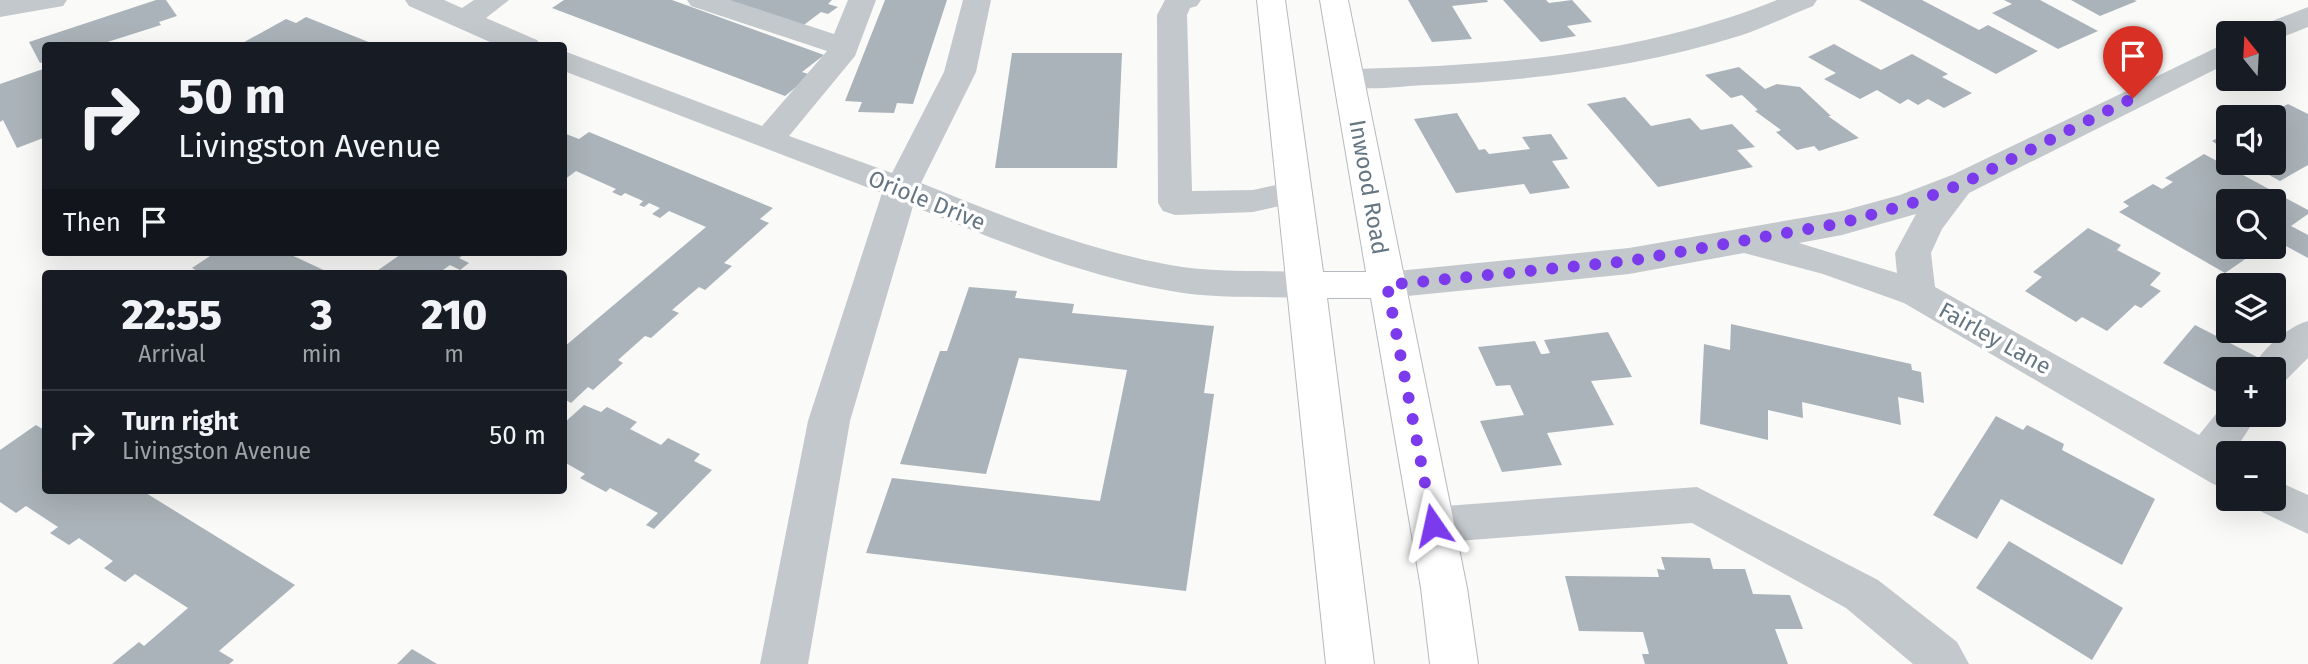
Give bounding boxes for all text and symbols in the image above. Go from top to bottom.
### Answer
north arrow [2216,21,2286,91]
map controls [2216,21,2286,511]
pin [2103,26,2163,98]
icon: arrive [2114,37,2152,75]
text: 50 m [178,67,286,126]
icon: right [63,70,154,161]
button: sound [2216,105,2286,175]
street label: Inwood Road [1343,117,1395,257]
text: Livingston Avenue [178,127,441,165]
street label: Oriole Drive [864,164,990,236]
button: search [2216,189,2286,259]
icon: arrive [135,203,173,241]
text: Then [63,207,121,238]
button: layers [2216,273,2286,343]
text: 22:55 [122,290,222,340]
text: 3 [311,290,333,340]
text: 210 [421,290,487,340]
street label: Fairley Lane [1934,296,2056,380]
text: Arrival [138,340,206,368]
text: min [302,340,341,368]
text: m [444,340,464,368]
button: + [2216,357,2286,427]
text: Turn right [122,406,239,437]
icon: right [63,417,101,455]
text: 50 m [489,420,546,451]
text: Livingston Avenue [122,437,311,465]
button: − [2216,441,2286,511]
position arrow [1396,488,1470,562]

